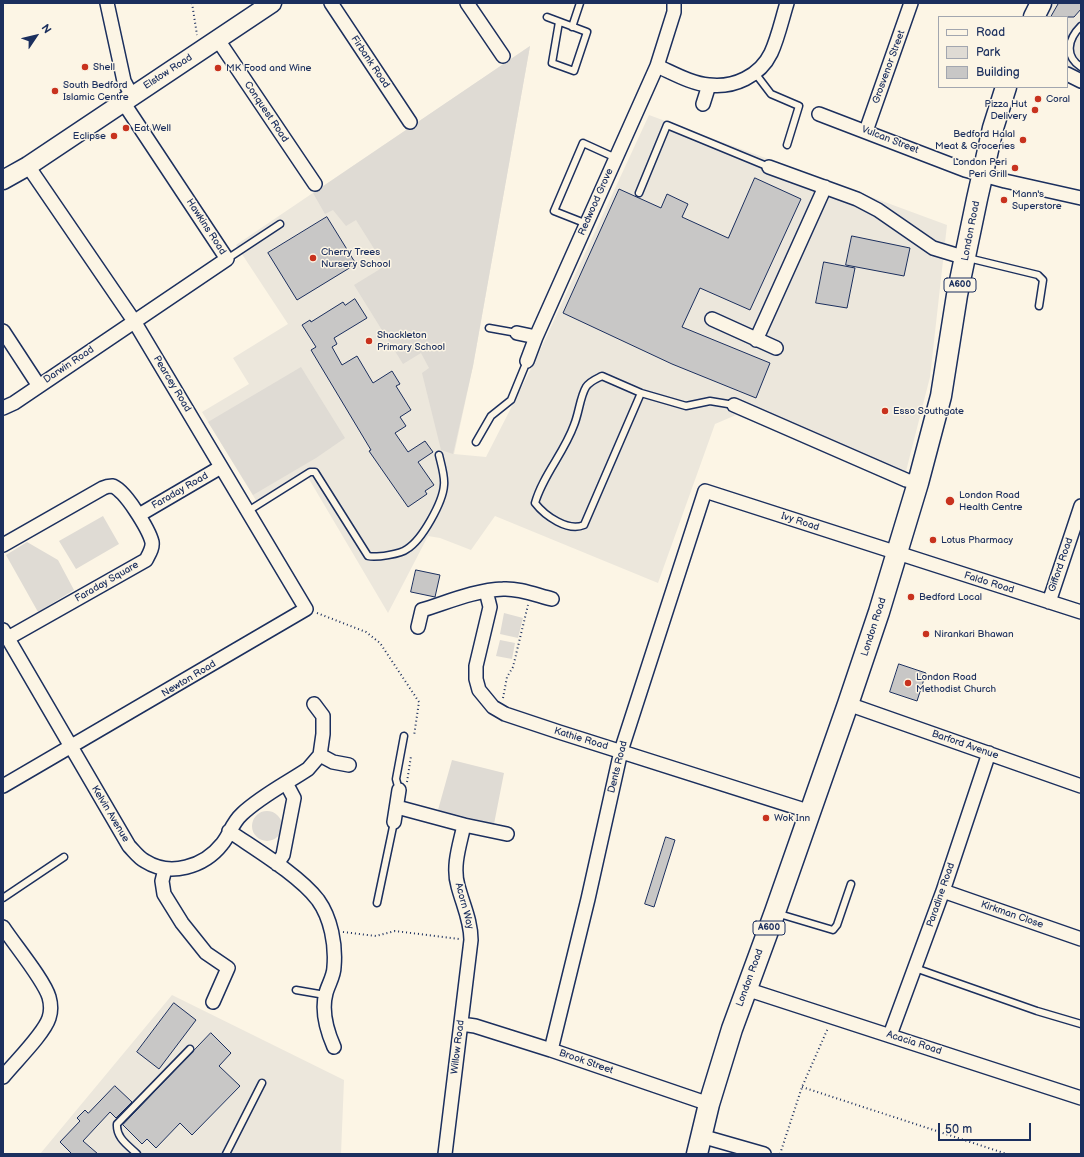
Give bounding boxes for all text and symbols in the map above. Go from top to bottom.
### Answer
north arrow [16,16,56,56]
legend [938,16,1068,88]
text: N [39,22,54,36]
text: Road [976,25,1005,40]
street label: Grosvenor Street [870,29,908,105]
street label: Firbank Road [348,34,392,90]
text: Park [976,45,1000,60]
street label: Elstow Road [141,52,195,92]
place label: Shell [93,61,115,73]
marker: Shell [80,62,90,72]
place label: MK Food and Wine [226,62,312,74]
marker: MK Food and Wine [213,63,223,73]
text: Building [976,65,1020,80]
place label: South Bedford Islamic Centre [63,79,129,102]
street label: Conquest Road [241,79,291,145]
marker: South Bedford Islamic Centre [50,86,60,96]
place label: Coral [1046,93,1070,105]
marker: Coral [1033,94,1043,104]
place label: Pizza Hut Delivery [985,98,1027,122]
marker: Pizza Hut Delivery [1030,105,1040,115]
place label: Eat Well [134,122,171,134]
marker: Eat Well [121,123,131,133]
street label: Vulcan Street [860,124,920,156]
place label: Bedford Halal Meat & Groceries [935,128,1015,152]
place label: Eclipse [73,130,106,142]
marker: Eclipse [109,131,119,141]
marker: Bedford Halal Meat & Groceries [1018,135,1028,145]
place label: London Peri Peri Grill [953,156,1007,180]
marker: London Peri Peri Grill [1010,163,1020,173]
street label: Redwood Grove [576,167,616,237]
place label: Mann's Superstore [1012,188,1062,212]
marker: Mann's Superstore [999,195,1009,205]
street label: Hawkins Road [183,197,229,257]
street label: London Road [959,200,983,262]
place label: Cherry Trees Nursery School [321,246,390,270]
marker: Cherry Trees Nursery School [308,253,318,263]
road number: A600 [944,278,976,292]
place label: Shackleton Primary School [377,329,445,352]
marker: Shackleton Primary School [364,336,374,346]
street label: Darwin Road [42,344,96,386]
street label: Pearcey Road [151,354,193,414]
place label: Esso Southgate [893,405,964,417]
marker: Esso Southgate [880,406,890,416]
street label: Faraday Road [150,470,210,512]
place label: London Road Health Centre [959,489,1023,512]
marker: London Road Health Centre [944,495,956,507]
street label: Ivy Road [779,510,821,534]
place label: Lotus Pharmacy [941,534,1013,546]
marker: Lotus Pharmacy [928,535,938,545]
street label: Gifford Road [1046,536,1076,594]
street label: Faraday Square [73,559,141,605]
street label: Faldo Road [962,570,1016,596]
place label: Bedford Local [919,591,982,603]
marker: Bedford Local [906,592,916,602]
street label: London Road [859,596,889,658]
place label: Nirankari Bhawan [934,628,1014,640]
marker: Nirankari Bhawan [921,629,931,639]
street label: Newton Road [160,658,218,700]
place label: London Road Methodist Church [916,671,996,694]
marker: London Road Methodist Church [903,678,913,688]
street label: Kathie Road [553,725,609,753]
street label: Barford Avenue [930,728,1000,762]
street label: Dents Road [606,740,630,794]
street label: Kelvin Avenue [88,784,132,844]
place label: Wok Inn [774,812,810,824]
marker: Wok Inn [761,813,771,823]
street label: Paradine Road [924,861,958,929]
street label: Acorn Way [452,881,476,931]
street label: Kirkman Close [979,899,1045,931]
road number: A600 [753,921,785,935]
street label: London Road [734,947,766,1009]
street label: Willow Road [449,1019,467,1075]
street label: Acacia Road [885,1028,943,1058]
street label: Brook Street [557,1047,615,1077]
scale bar [940,1115,1033,1141]
text: 50 m [945,1122,972,1137]

